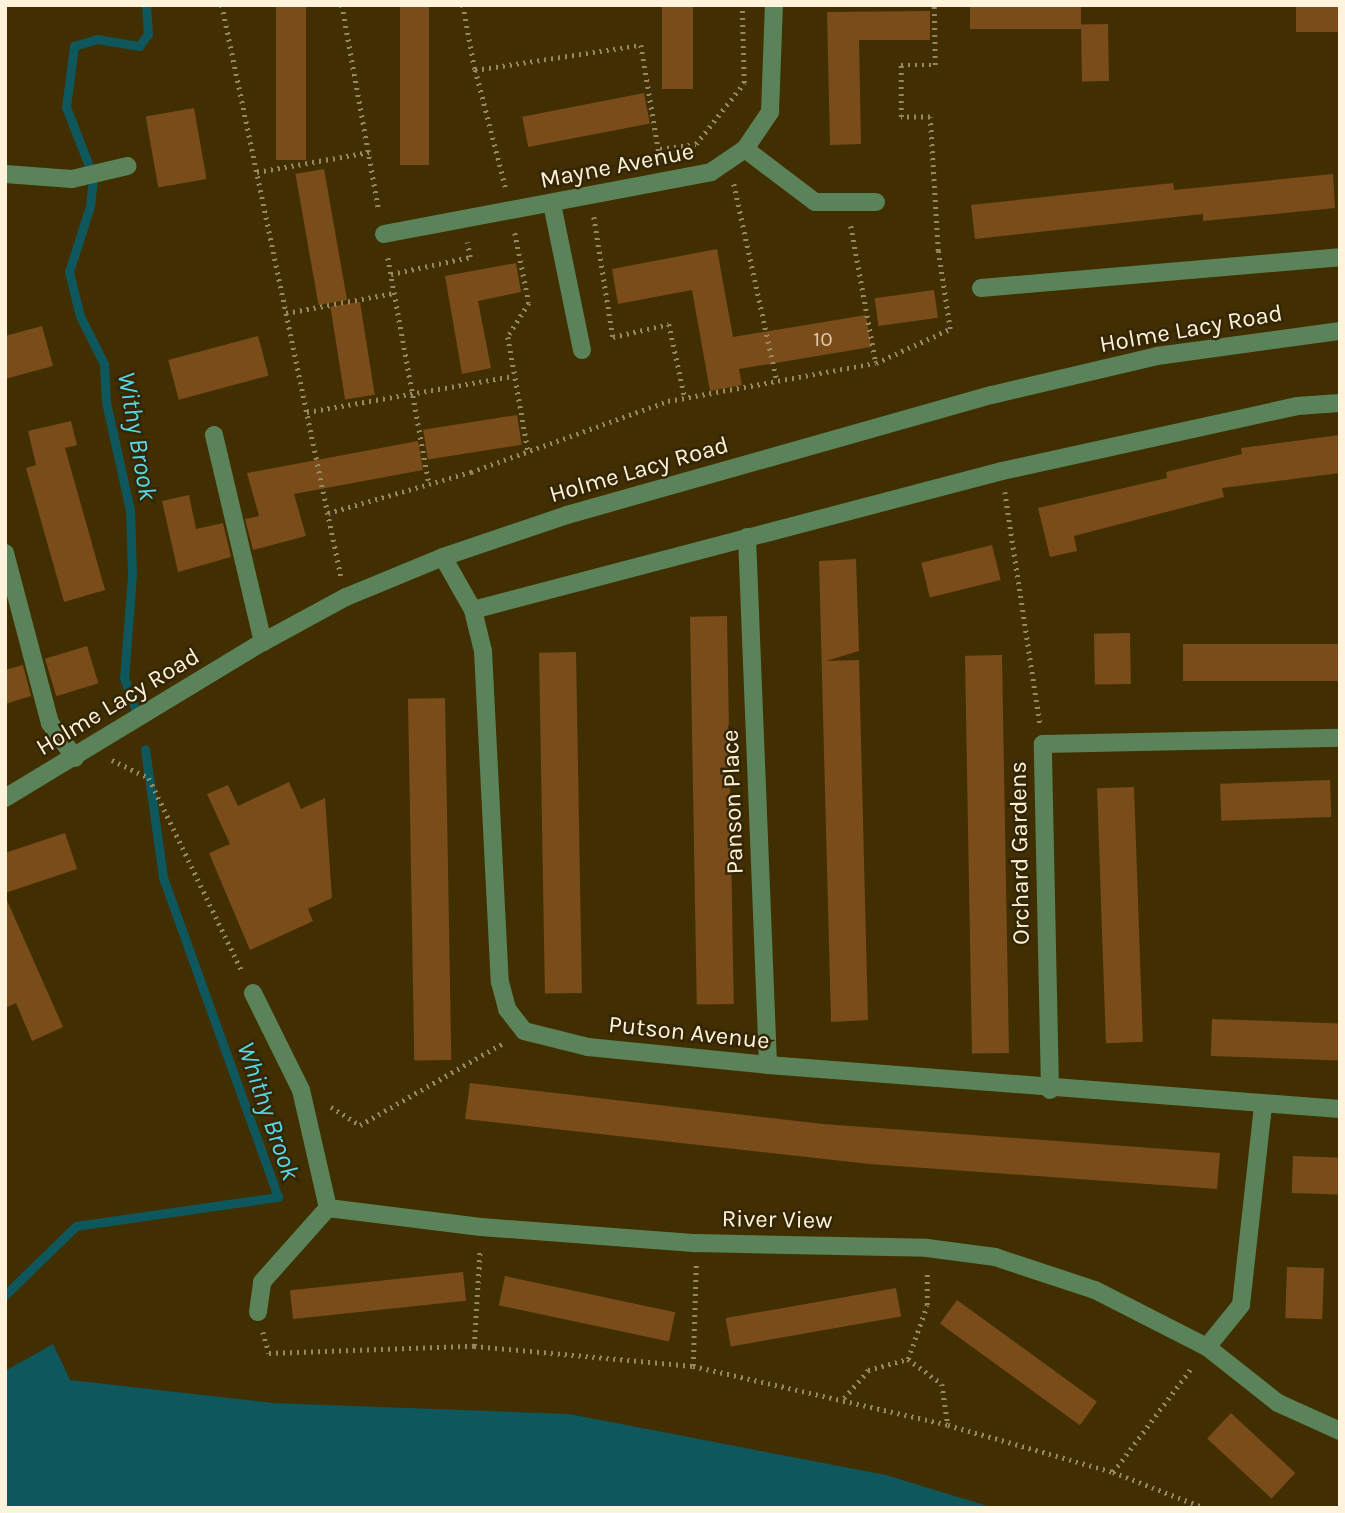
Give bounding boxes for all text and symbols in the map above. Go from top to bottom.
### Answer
street label: Mayne Avenue [538,137,696,195]
street label: Holme Lacy Road [1097,299,1285,359]
house number: 10 [813,326,833,352]
water label: Withy Brook [110,369,164,503]
street label: Holme Lacy Road [546,431,732,509]
street label: Holme Lacy Road [31,642,205,762]
street label: Panson Place [716,729,750,875]
street label: Orchard Gardens [1004,761,1036,945]
street label: Putson Avenue [607,1010,771,1056]
water label: Whithy Brook [230,1038,306,1184]
street label: River View [721,1205,833,1235]

